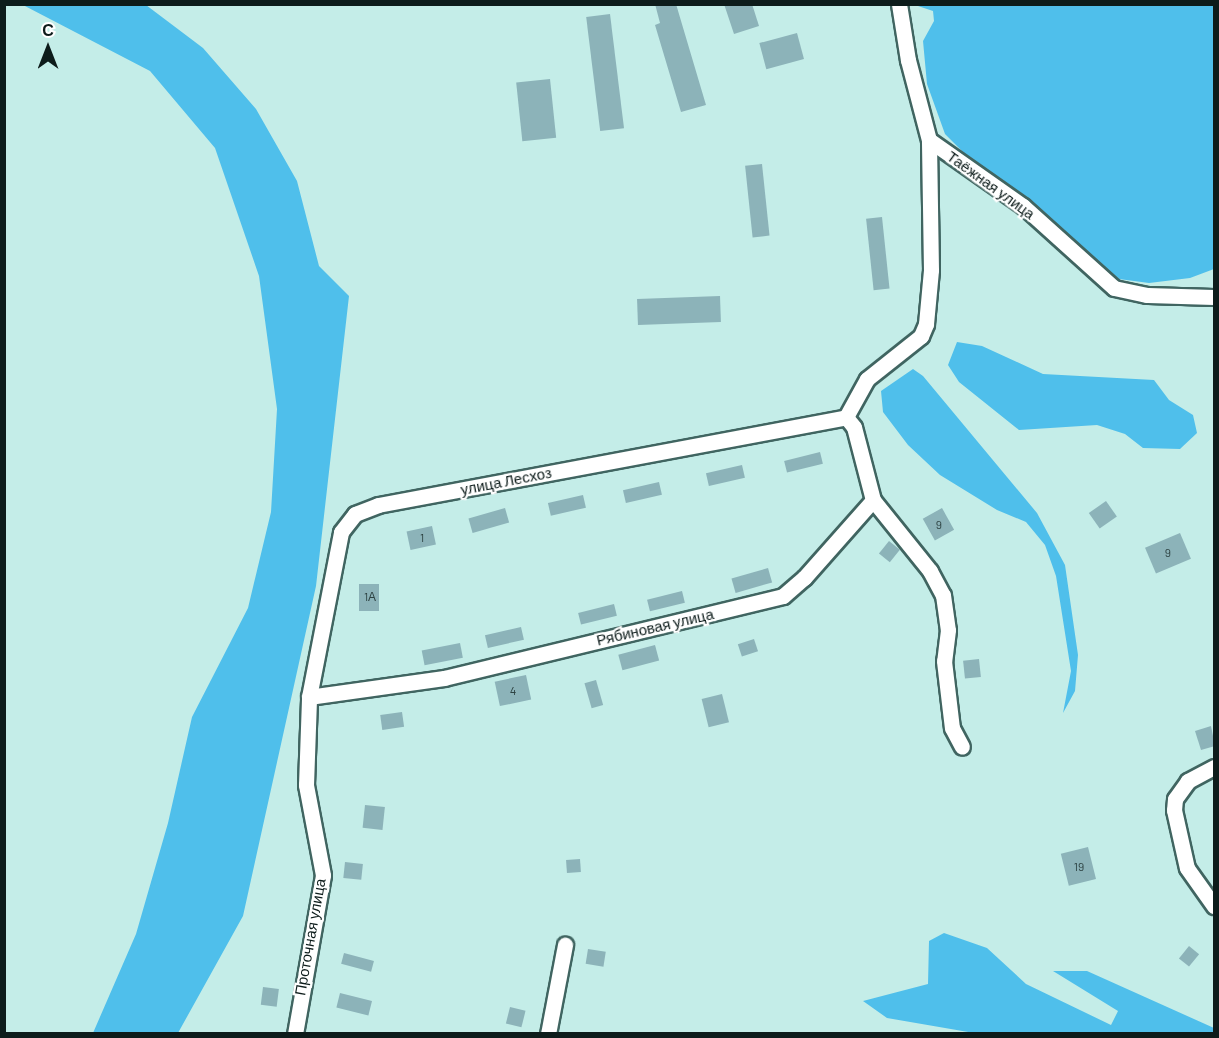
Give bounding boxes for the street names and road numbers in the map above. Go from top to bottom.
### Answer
street label: Таёжная улица [944,147,1038,223]
street label: улица Лесхоз [459,463,553,499]
street label: Рябиновая улица [595,605,715,649]
street label: Проточная улица [291,877,329,997]

